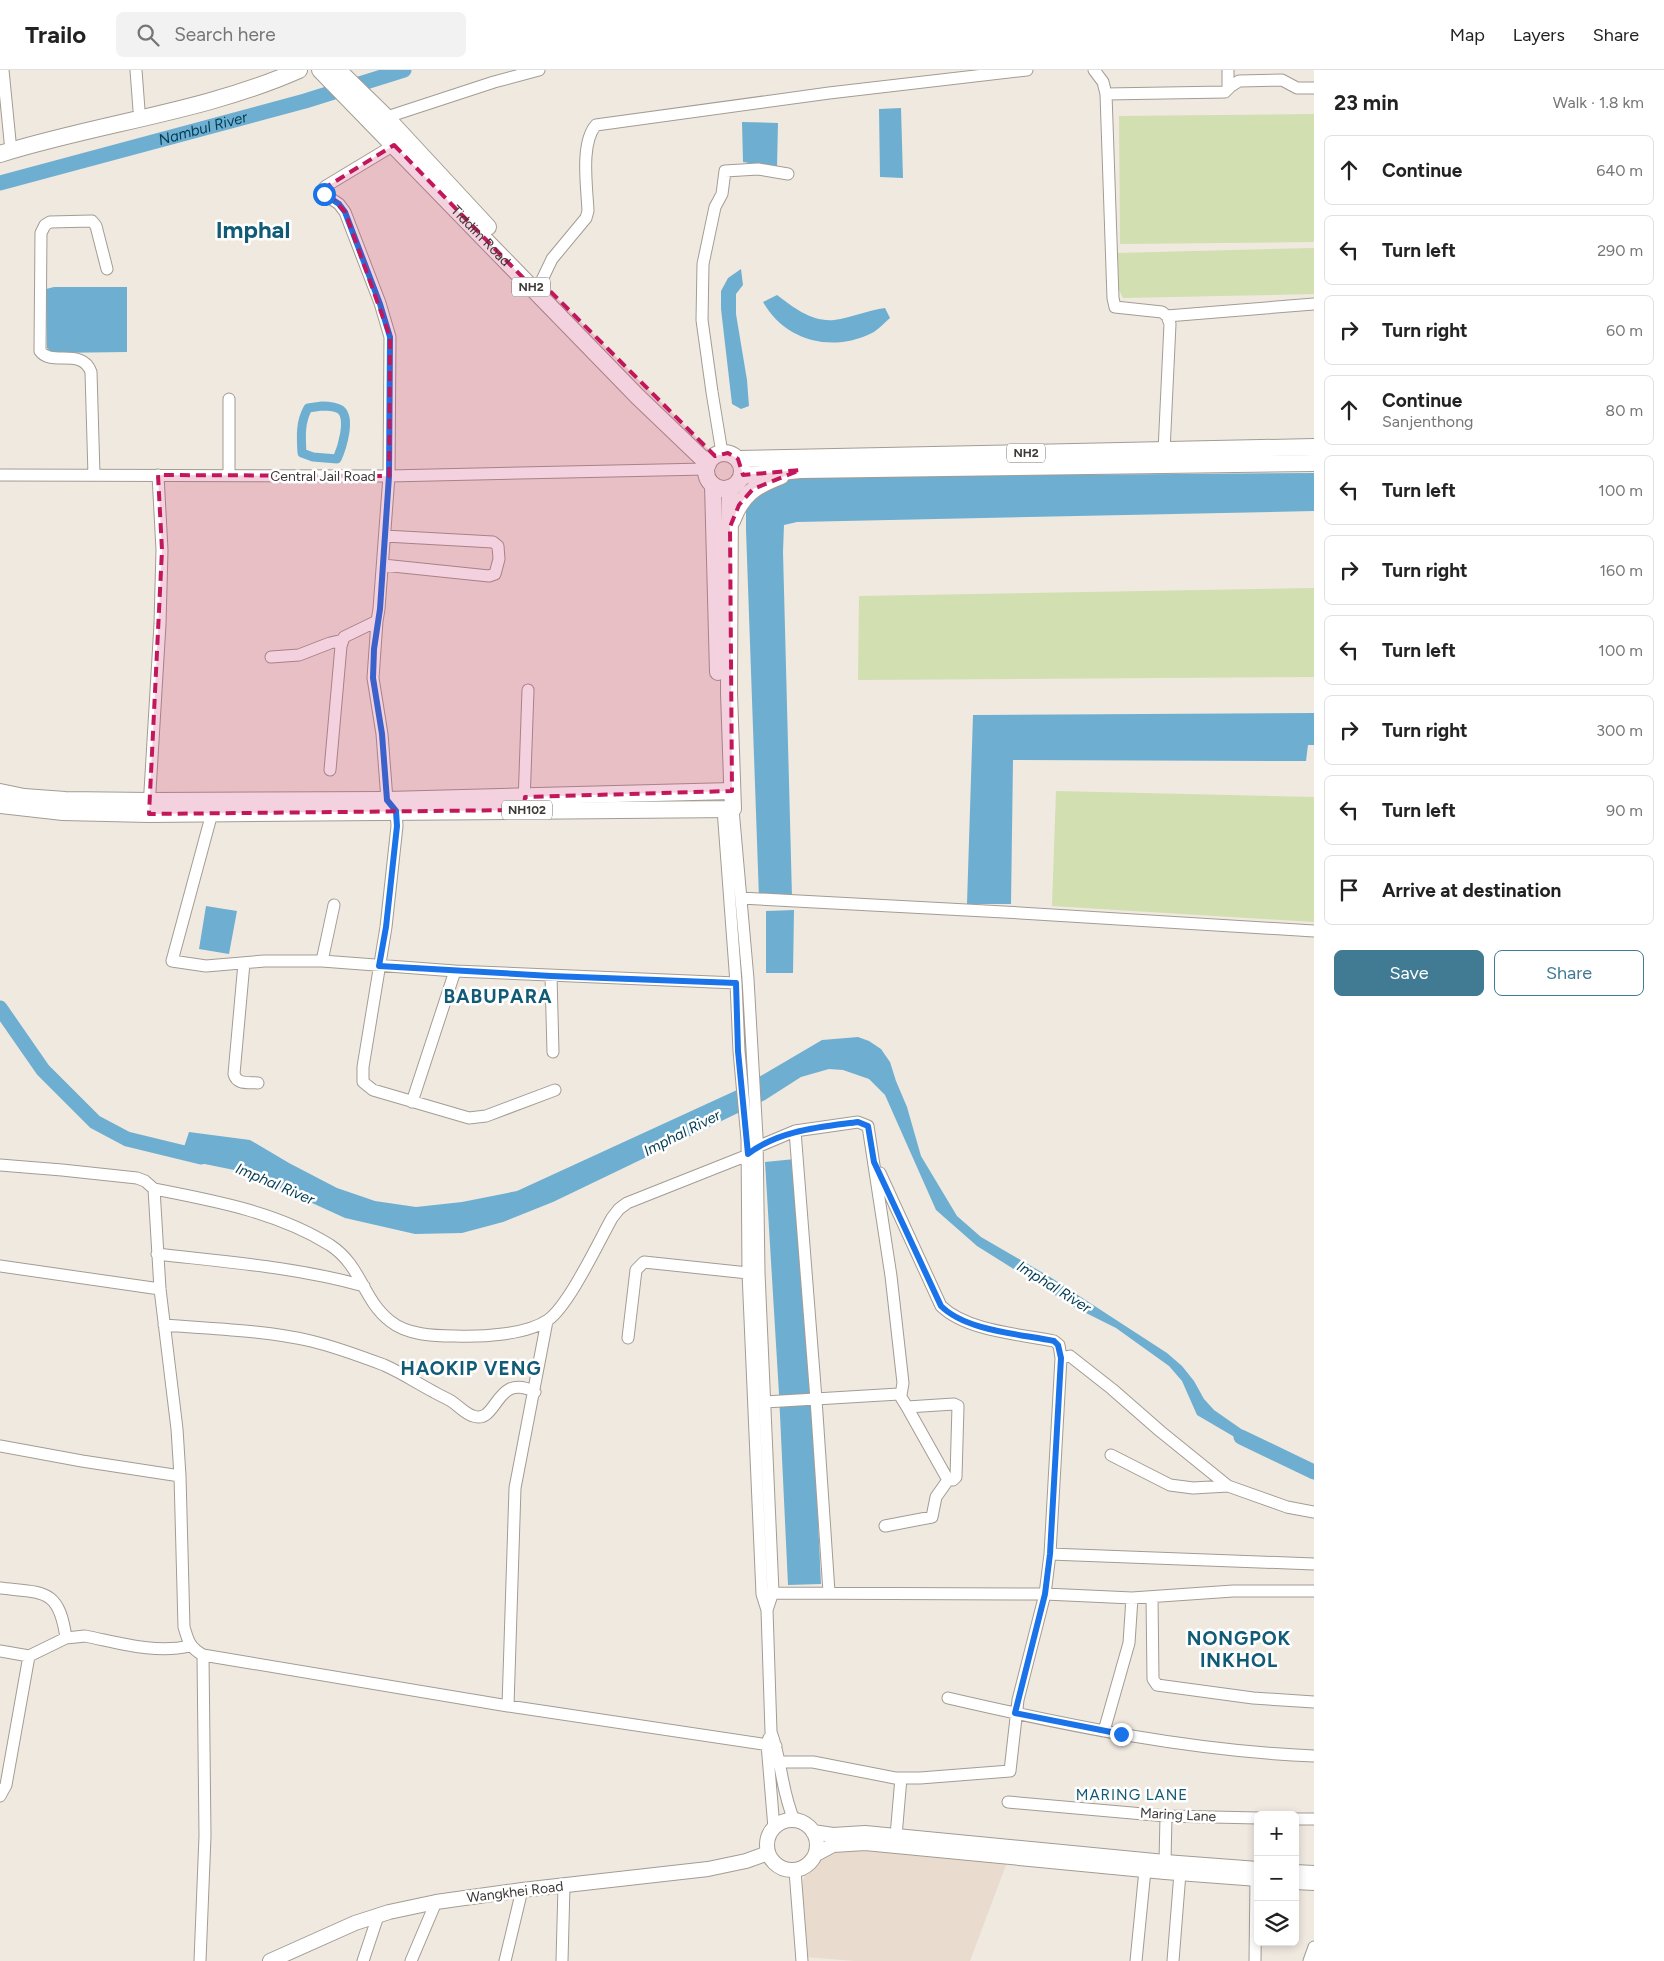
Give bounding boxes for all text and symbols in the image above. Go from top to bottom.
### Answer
search box [116,12,466,57]
text: Trailo [25,20,86,49]
icon: search [134,21,162,49]
text: Search here [174,23,276,46]
text: Map [1450,24,1485,46]
text: Layers [1513,24,1565,46]
text: Share [1593,24,1639,46]
text: 23 min [1334,90,1399,115]
text: Walk · 1.8 km [1553,93,1644,112]
water label: Nambul River [156,108,250,149]
icon: ahead [1335,156,1363,184]
text: Continue [1382,159,1462,182]
text: 640 m [1596,161,1643,180]
route start [313,183,336,206]
street label: Tiddim Road [448,202,514,270]
district label: Imphal [216,215,290,244]
icon: left [1335,236,1363,264]
text: Turn left [1382,239,1456,262]
text: 290 m [1597,241,1643,260]
road number: NH2 [512,278,550,296]
icon: right [1335,316,1363,344]
text: Turn right [1382,319,1468,342]
text: 60 m [1606,321,1643,340]
text: Continue [1382,389,1462,412]
icon: ahead [1335,396,1363,424]
text: 80 m [1605,401,1643,420]
text: Sanjenthong [1382,412,1473,431]
road number: NH2 [1007,443,1045,462]
street label: Central Jail Road [270,468,376,485]
icon: left [1335,476,1363,504]
text: Turn left [1382,479,1456,502]
text: 100 m [1598,481,1643,500]
icon: right [1335,556,1363,584]
text: Turn right [1382,559,1468,582]
text: 160 m [1600,561,1643,580]
icon: left [1335,636,1363,664]
text: Turn left [1382,639,1456,662]
text: 100 m [1598,641,1643,660]
icon: right [1335,716,1363,744]
text: Turn right [1382,719,1468,742]
text: 300 m [1596,721,1643,740]
icon: left [1335,796,1363,824]
text: Turn left [1382,799,1456,822]
road number: NH102 [502,800,552,820]
text: 90 m [1606,801,1643,820]
icon: arrive [1335,876,1363,904]
text: Arrive at destination [1382,879,1561,902]
button: Save [1334,950,1484,996]
button: Share [1494,950,1644,996]
district label: BABUPARA [443,985,553,1008]
water label: Imphal River [641,1106,724,1160]
water label: Imphal River [233,1159,318,1209]
water label: Imphal River [1014,1257,1095,1317]
district label: HAOKIP VENG [400,1357,542,1380]
district label: NONGPOK INKHOL [1187,1627,1291,1672]
route end [1110,1723,1133,1746]
district label: MARING LANE [1076,1786,1188,1804]
street label: Maring Lane [1139,1805,1217,1826]
map controls [1254,1811,1299,1946]
button: + [1254,1811,1299,1856]
button: − [1254,1856,1299,1901]
street label: Wangkhei Road [466,1878,564,1906]
button: layers [1254,1901,1299,1946]

